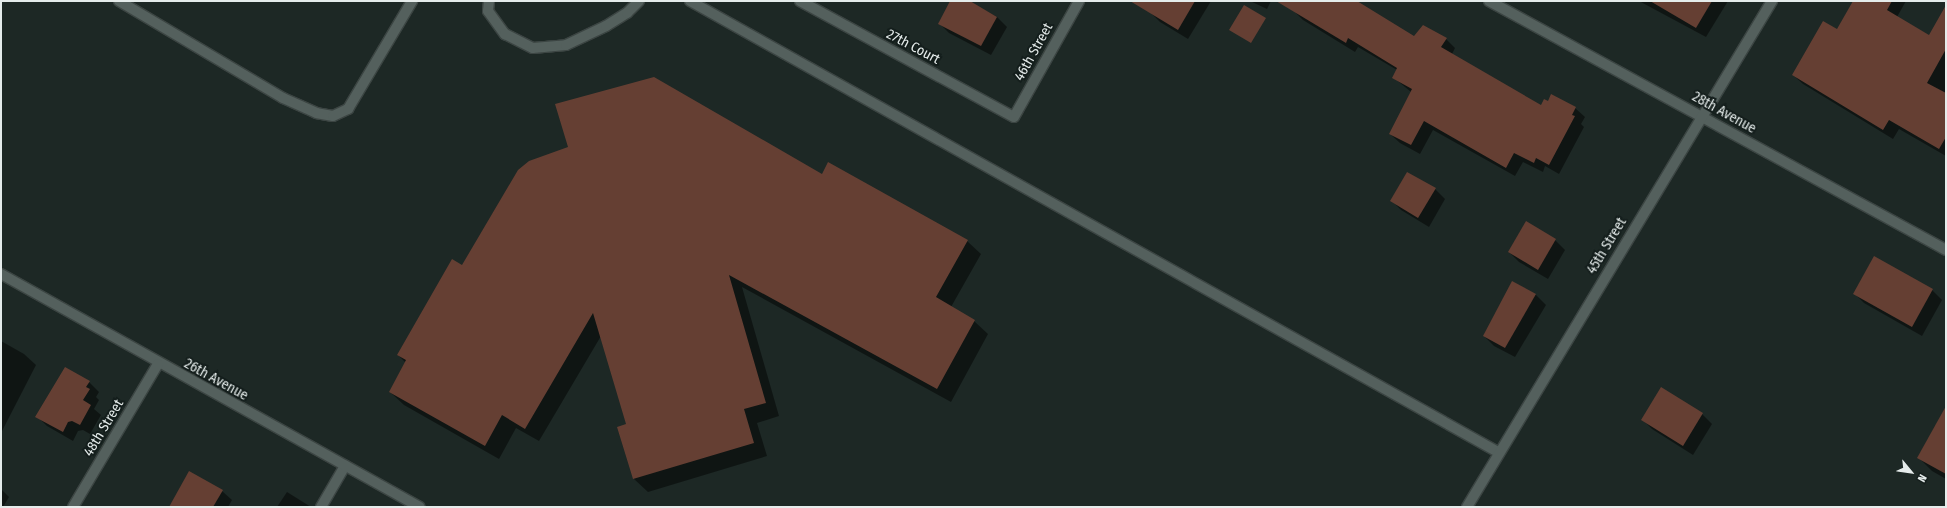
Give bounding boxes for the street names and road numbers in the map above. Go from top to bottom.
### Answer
street label: 46th Street [1011,20,1057,84]
street label: 27th Court [883,26,943,68]
street label: 28th Avenue [1689,89,1759,137]
street label: 45th Street [1584,215,1630,277]
street label: 26th Avenue [181,356,251,404]
street label: 48th Street [80,396,128,460]

